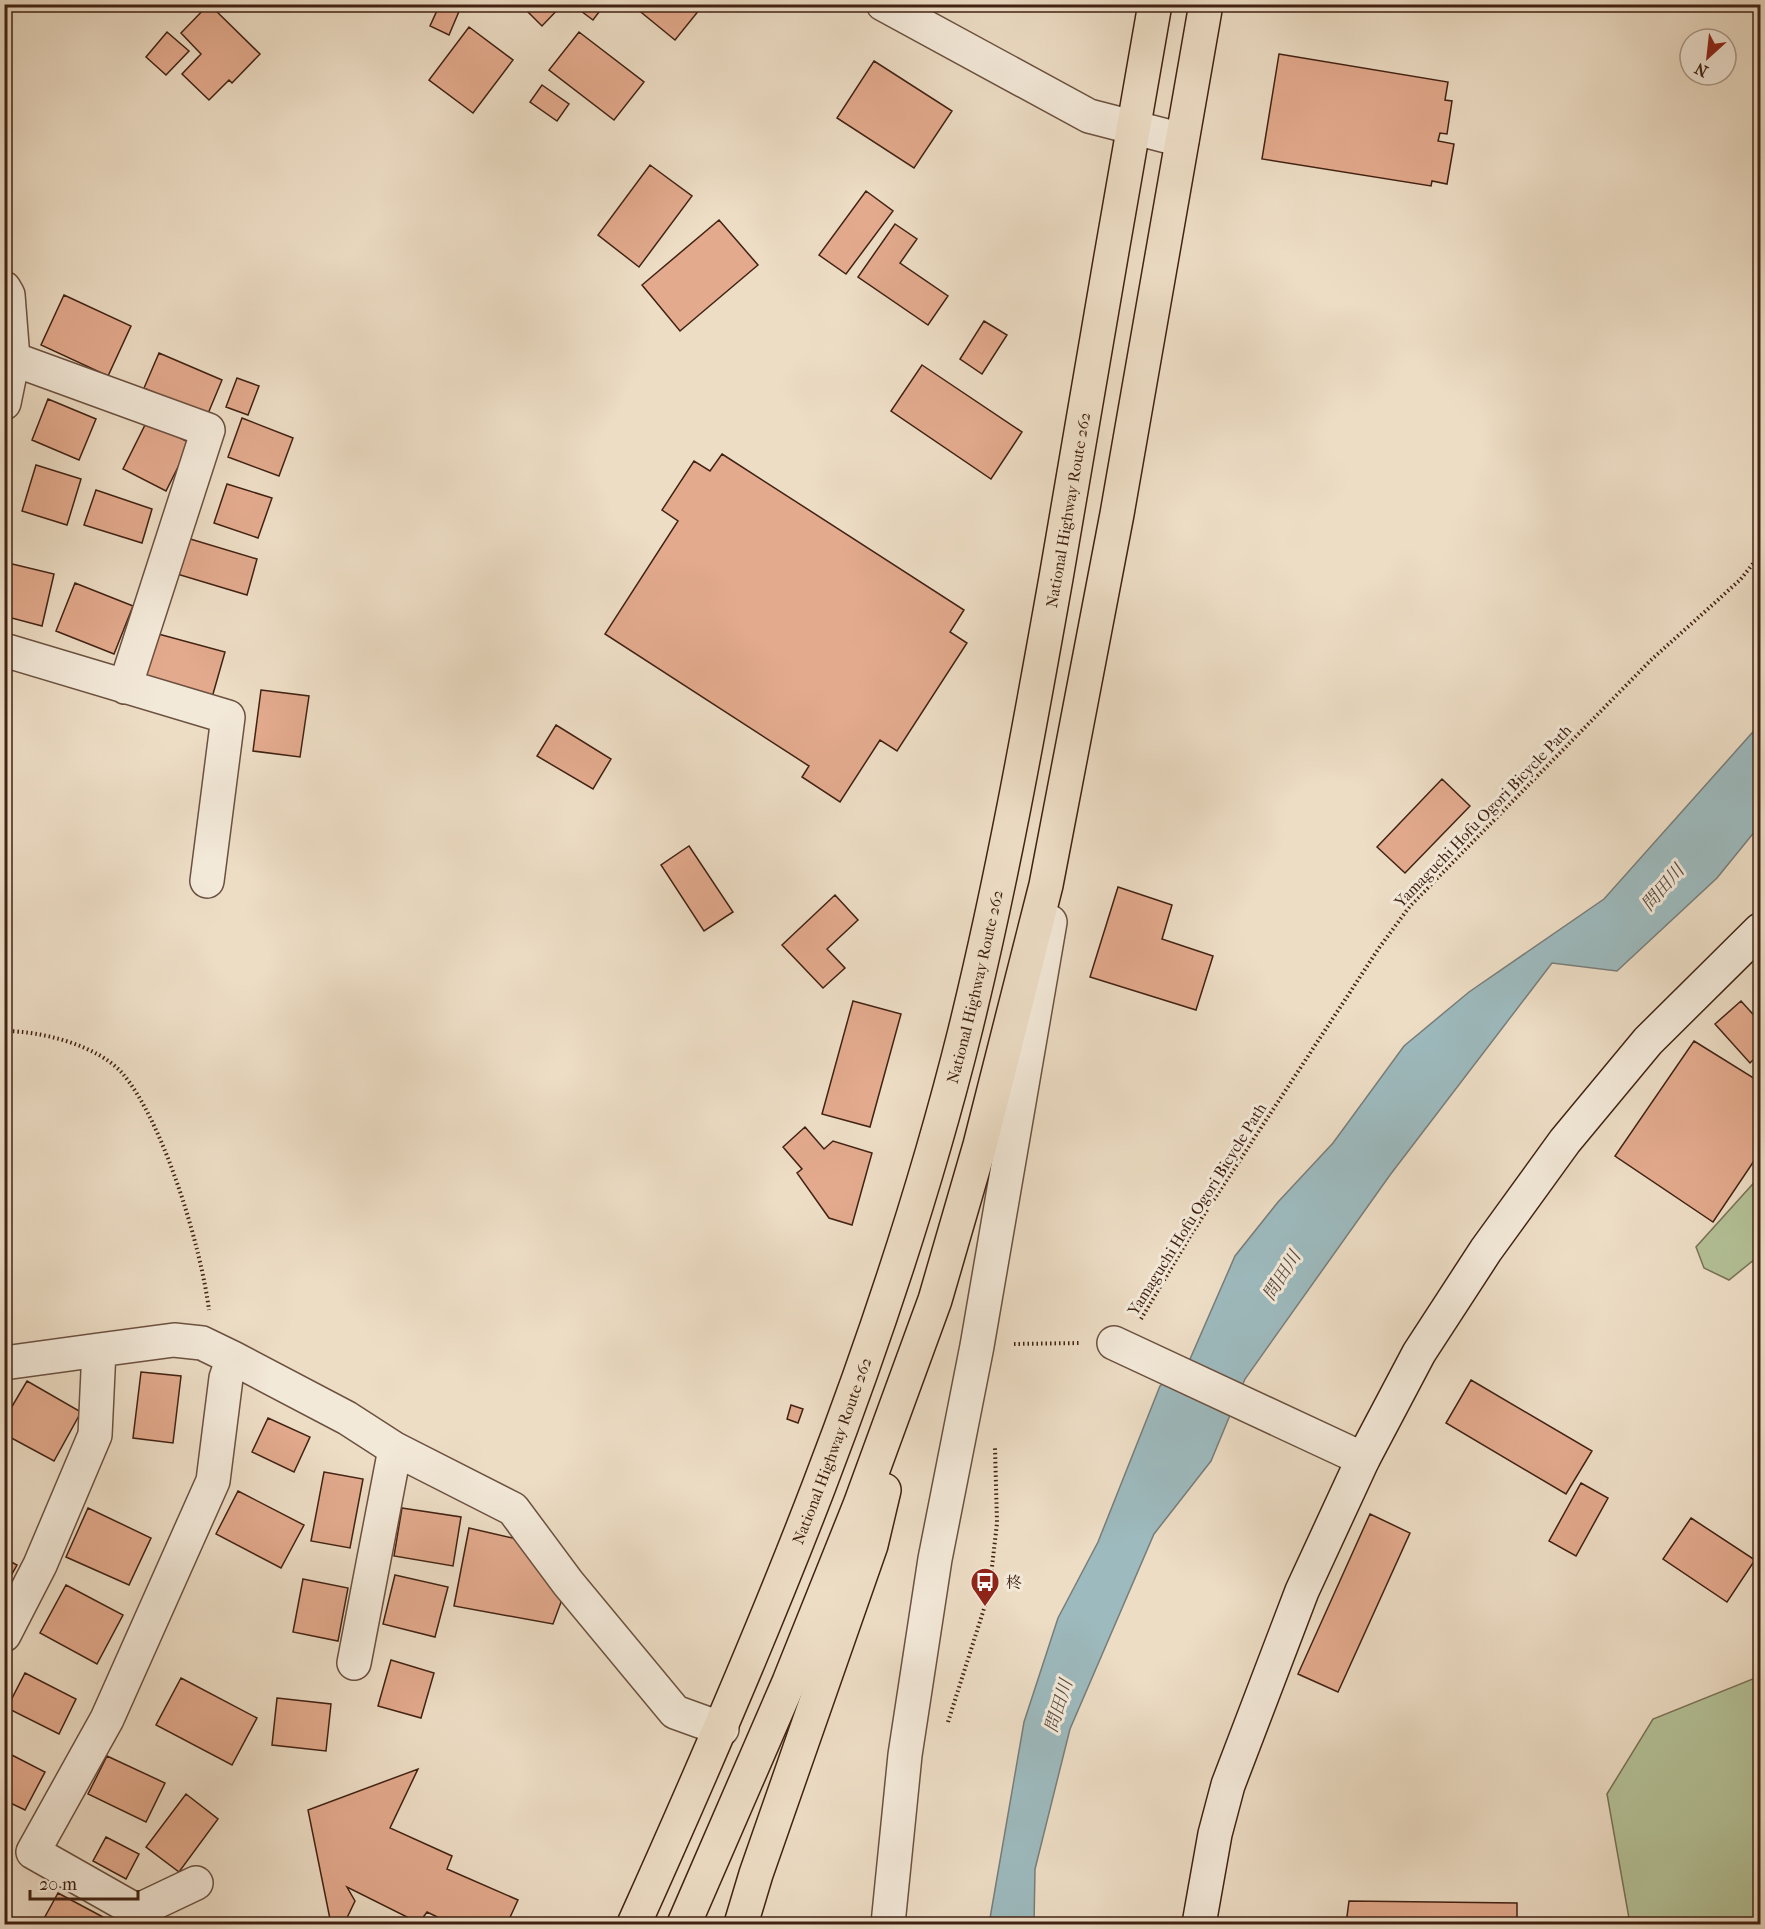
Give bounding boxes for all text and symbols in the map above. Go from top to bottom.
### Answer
north arrow [1678,27,1738,87]
text: N [1691,58,1711,81]
street label: National Highway Route 262 [1041,411,1094,609]
street label: Yamaguchi Hofu Ogori Bicycle Path [1390,721,1575,912]
water label: 問田川 [1637,859,1690,915]
street label: National Highway Route 262 [942,888,1006,1085]
street label: Yamaguchi Hofu Ogori Bicycle Path [1123,1099,1270,1319]
water label: 問田川 [1259,1246,1306,1304]
street label: National Highway Route 262 [788,1355,875,1547]
bus stop icon: 柊 [969,1566,1001,1608]
place label: 柊 [1006,1573,1022,1592]
water label: 問田川 [1041,1675,1078,1735]
scale bar [30,1863,138,1901]
text: 20 m [39,1874,77,1895]

